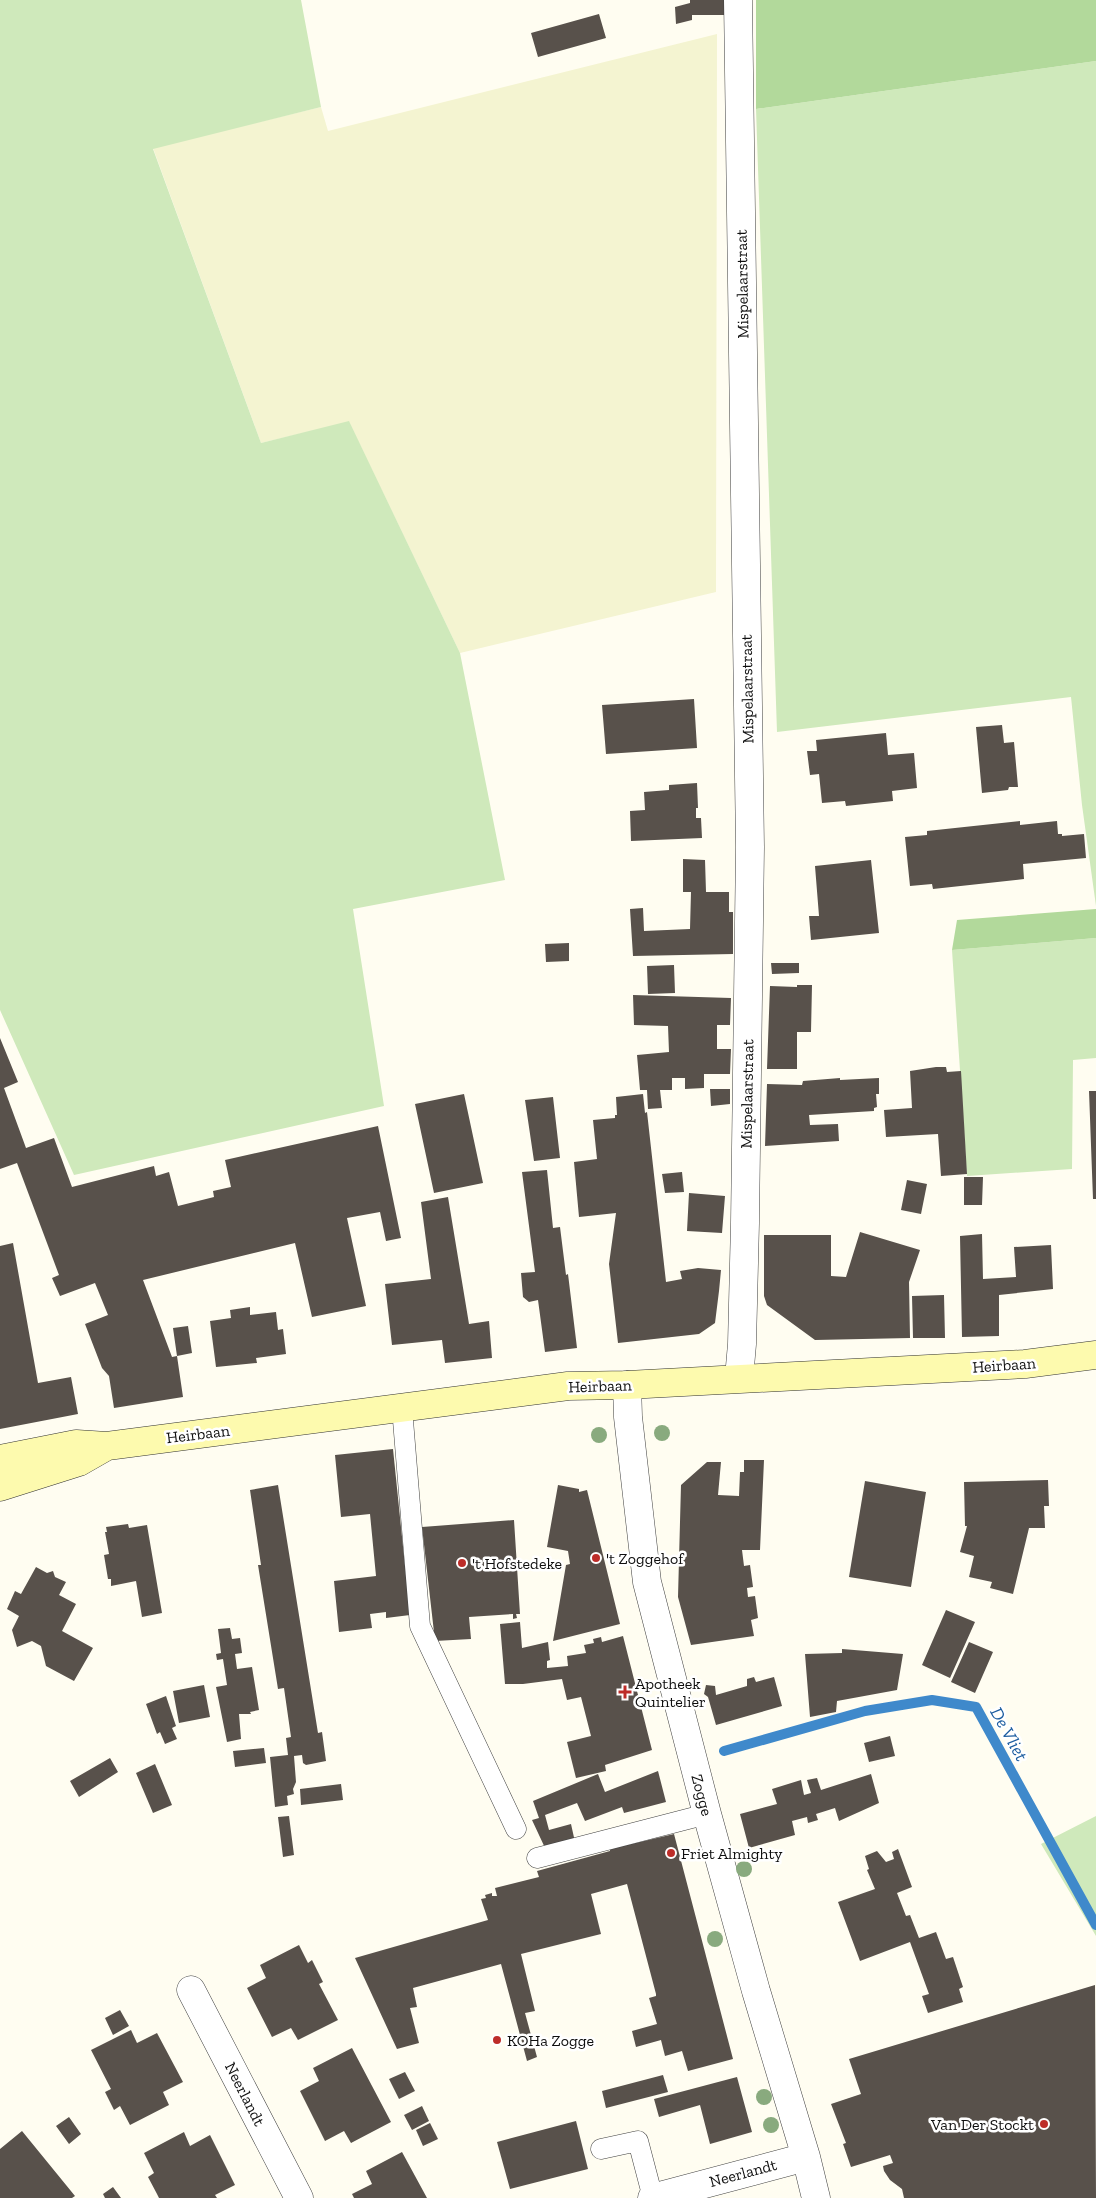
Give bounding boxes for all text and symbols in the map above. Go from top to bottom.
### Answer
street label: Mispelaarstraat [732,229,752,339]
street label: Mispelaarstraat [737,634,757,744]
street label: Mispelaarstraat [737,1039,757,1149]
street label: Heirbaan [972,1353,1037,1377]
street label: Heirbaan [568,1375,633,1397]
street label: Heirbaan [165,1421,232,1447]
place label: 't Zoggehof [606,1549,685,1568]
marker: 't Zoggehof [590,1552,602,1564]
place label: 't Hofstedeke [472,1554,562,1573]
marker: 't Hofstedeke [456,1557,468,1569]
place label: Apotheek Quintelier [635,1674,706,1711]
marker: Apotheek Quintelier [619,1686,631,1698]
water label: De Vliet [985,1703,1033,1765]
street label: Zogge [687,1772,717,1818]
place label: Friet Almighty [681,1844,783,1863]
marker: Friet Almighty [665,1847,677,1859]
place label: KOHa Zogge [507,2031,594,2050]
marker: KOHa Zogge [491,2034,503,2046]
street label: Neerlandt [221,2059,269,2129]
place label: Van Der Stockt [930,2115,1034,2134]
marker: Van Der Stockt [1038,2118,1050,2130]
street label: Neerlandt [707,2155,779,2191]

